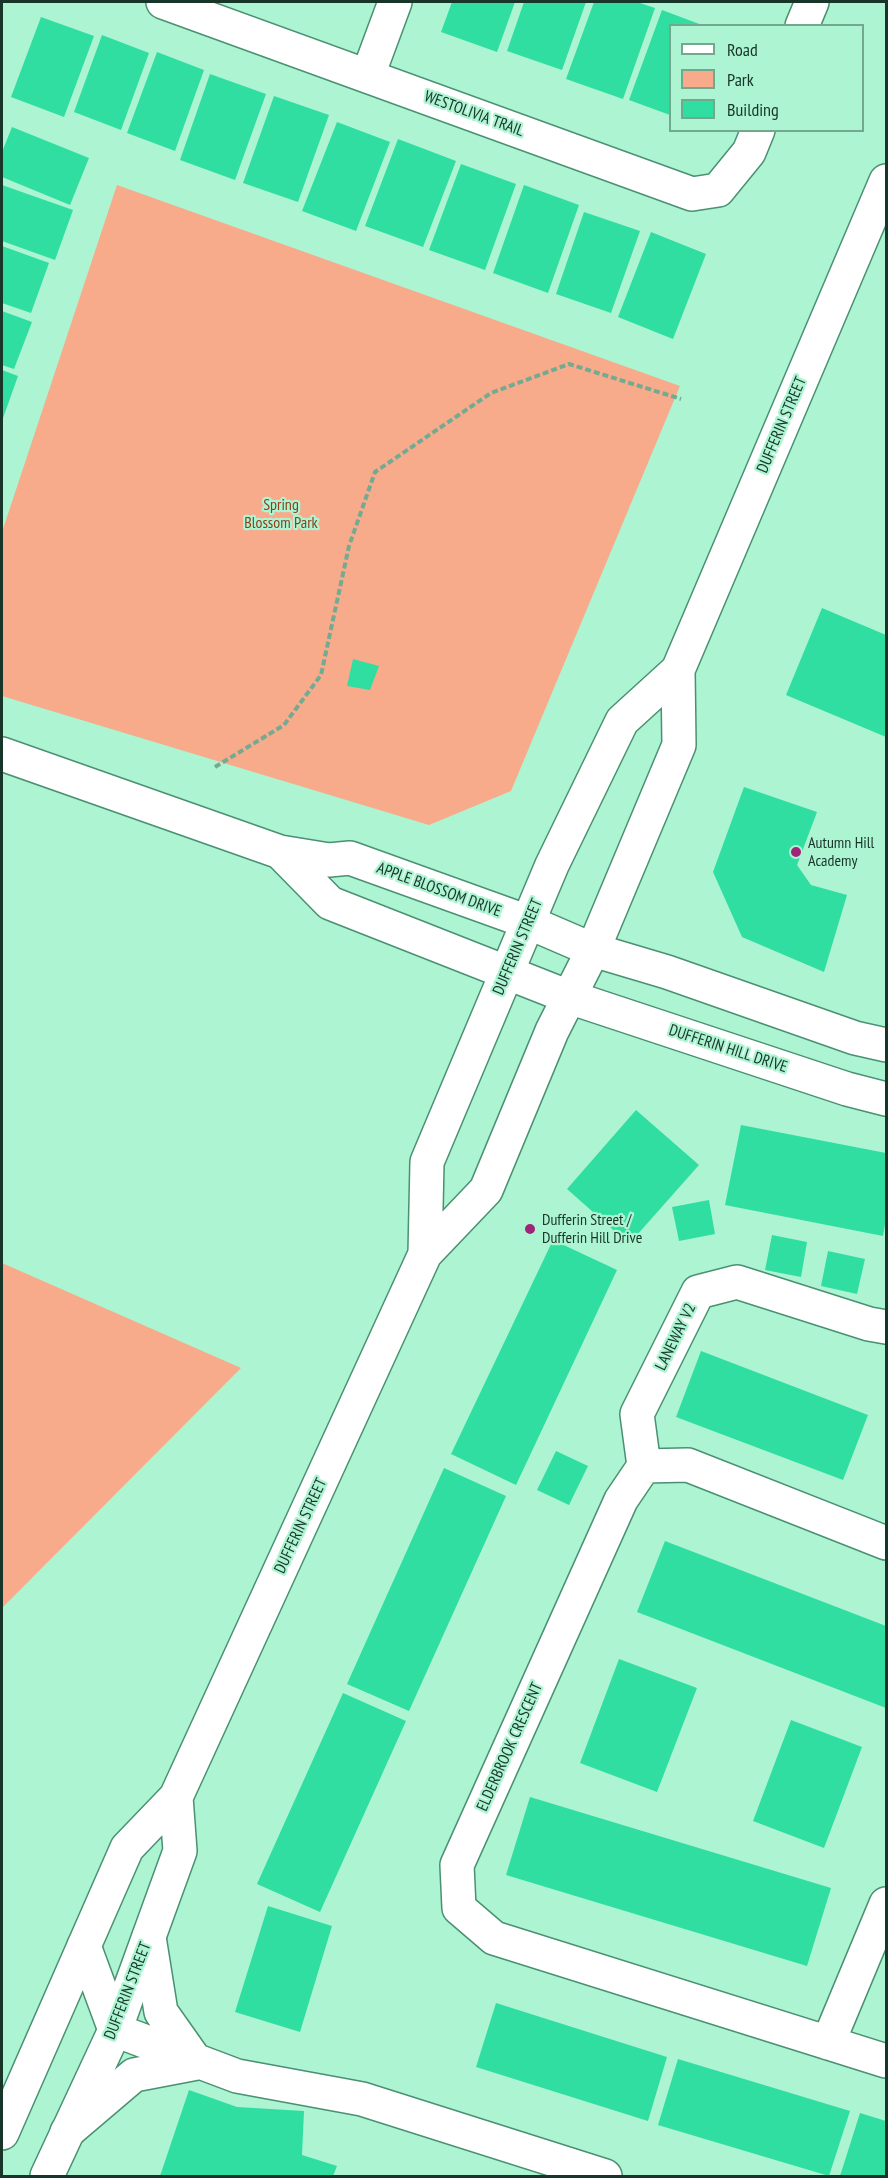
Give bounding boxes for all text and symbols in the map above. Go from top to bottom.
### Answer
legend [669,24,864,132]
text: Road [727,38,758,61]
text: Park [727,68,754,91]
street label: WESTOLIVIA TRAIL [422,87,526,141]
text: Building [727,98,779,121]
street label: DUFFERIN STREET [753,374,811,476]
park label: Spring Blossom Park [244,495,318,533]
place label: Autumn Hill Academy [808,833,874,871]
marker: Autumn Hill Academy [789,845,803,859]
street label: APPLE BLOSSOM DRIVE [374,859,504,921]
street label: DUFFERIN STREET [489,896,547,998]
street label: DUFFERIN HILL DRIVE [666,1021,790,1077]
place label: Dufferin Street / Dufferin Hill Drive [542,1210,642,1248]
marker: Dufferin Street / Dufferin Hill Drive [523,1222,537,1236]
street label: LANEWAY V2 [652,1300,700,1374]
street label: DUFFERIN STREET [271,1475,331,1577]
street label: ELDERBROOK CRESCENT [473,1680,547,1814]
street label: DUFFERIN STREET [101,1940,155,2042]

